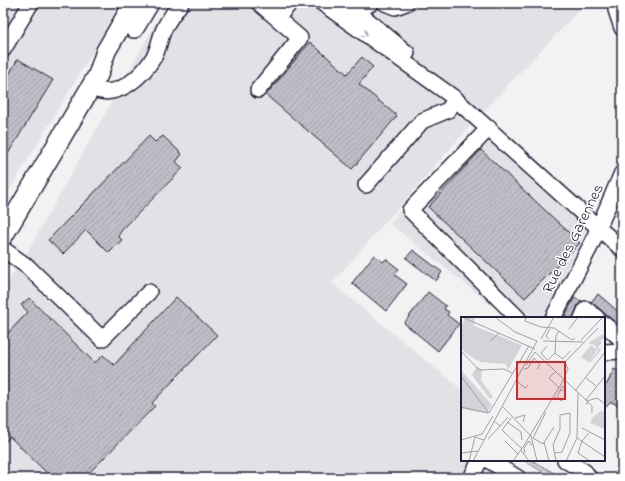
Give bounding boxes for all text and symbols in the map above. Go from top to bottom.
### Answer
one-way arrow [360,29,367,36]
street label: Rue des Garennes [537,180,611,298]
inset map [461,317,605,461]

